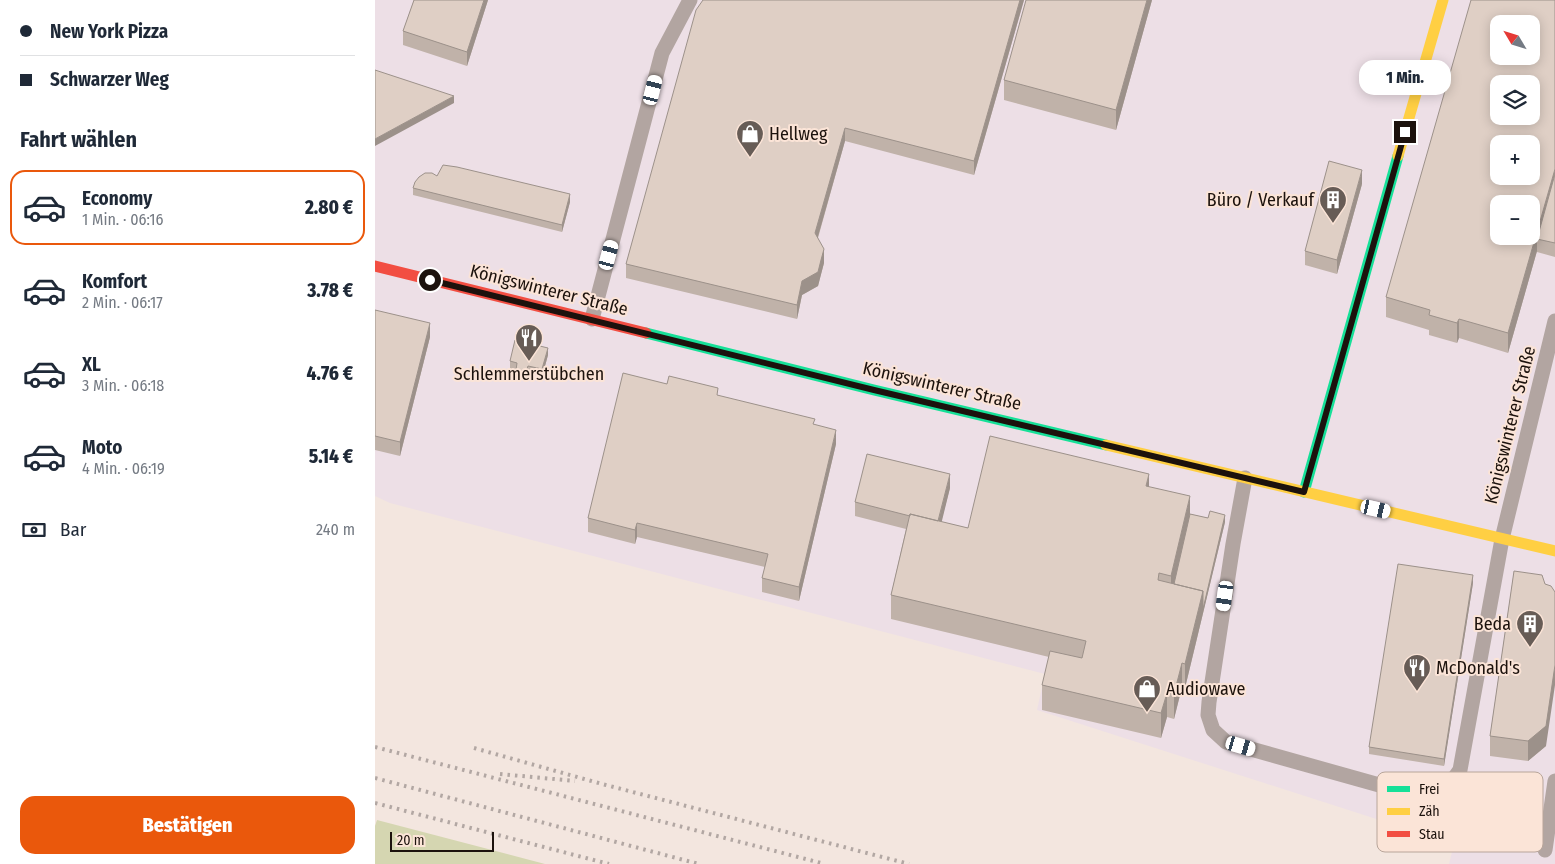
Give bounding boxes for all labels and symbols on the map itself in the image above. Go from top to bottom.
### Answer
north arrow [1490,15,1540,65]
callout: 1 Min. [1359,59,1451,94]
car [642,74,663,106]
shop icon: Hellweg [735,119,765,158]
route end [1394,121,1416,143]
place label: Hellweg [769,123,828,145]
building icon: Büro / Verkauf [1318,185,1348,224]
place label: Büro / Verkauf [1207,189,1315,211]
car [597,239,620,271]
street label: Königswinterer Straße [468,260,630,320]
route start [419,269,441,291]
restaurant icon: Schlemmerstübchen [514,323,544,362]
street label: Königswinterer Straße [1480,344,1540,506]
street label: Königswinterer Straße [861,357,1024,415]
place label: Schlemmerstübchen [454,363,604,385]
car [1359,498,1392,520]
car [1215,580,1234,612]
building icon: Beda [1515,609,1545,648]
place label: Beda [1474,613,1511,635]
restaurant icon: McDonald's [1402,653,1432,692]
place label: McDonald's [1436,657,1520,679]
shop icon: Audiowave [1132,674,1162,713]
place label: Audiowave [1166,678,1246,700]
car [1224,735,1257,757]
legend [1377,772,1543,852]
text: Frei [1419,781,1440,798]
text: Zäh [1419,803,1440,820]
text: Stau [1419,826,1445,843]
scale bar [390,829,494,852]

